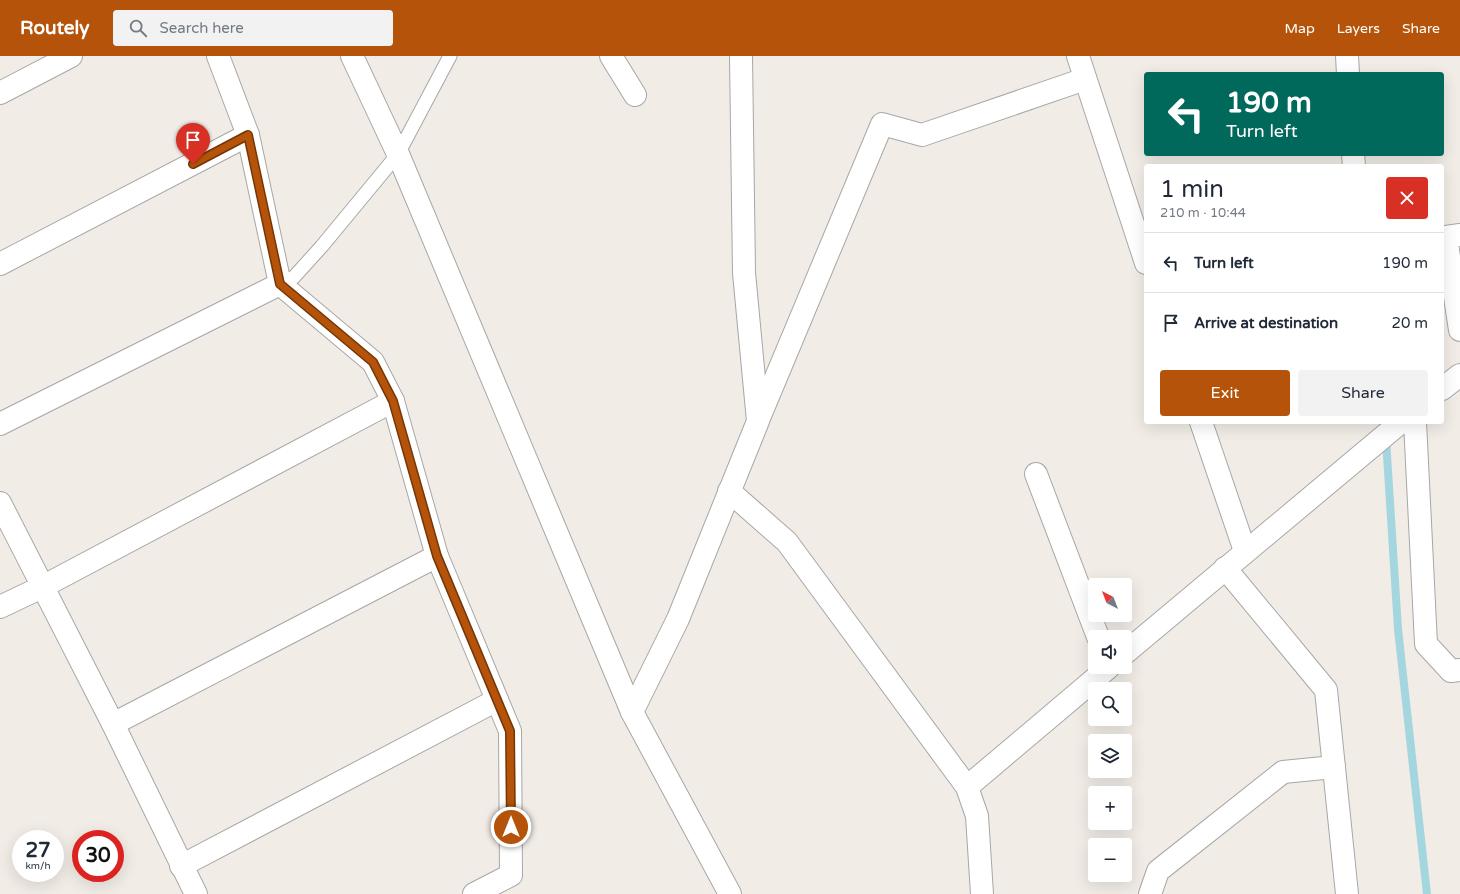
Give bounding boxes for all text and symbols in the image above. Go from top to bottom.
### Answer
search box [113,10,393,46]
text: Routely [20,17,89,39]
icon: search [127,17,149,39]
text: Search here [159,19,244,37]
text: Map [1285,20,1315,37]
text: Layers [1337,20,1380,37]
text: Share [1402,20,1440,37]
text: 190 m [1226,86,1312,120]
icon: left [1160,88,1212,140]
text: Turn left [1226,120,1298,142]
pin [176,123,210,164]
icon: arrive [182,129,204,151]
text: 1 min [1160,175,1224,204]
button: close [1386,177,1428,219]
text: 210 m · 10:44 [1160,205,1246,221]
icon: left [1160,252,1182,274]
text: Turn left [1194,254,1254,272]
text: 190 m [1382,254,1428,272]
icon: arrive [1160,312,1182,334]
text: Arrive at destination [1194,314,1338,332]
text: 20 m [1391,314,1428,332]
button: Exit [1160,370,1290,416]
button: Share [1298,370,1428,416]
north arrow [1088,578,1132,622]
map controls [1088,578,1132,882]
button: sound [1088,630,1132,674]
button: search [1088,682,1132,726]
button: layers [1088,734,1132,778]
button: + [1088,786,1132,830]
position arrow [490,806,532,848]
speed limit sign: 30 [72,830,124,882]
button: − [1088,838,1132,882]
text: 27 [25,839,51,863]
text: km/h [25,860,51,872]

